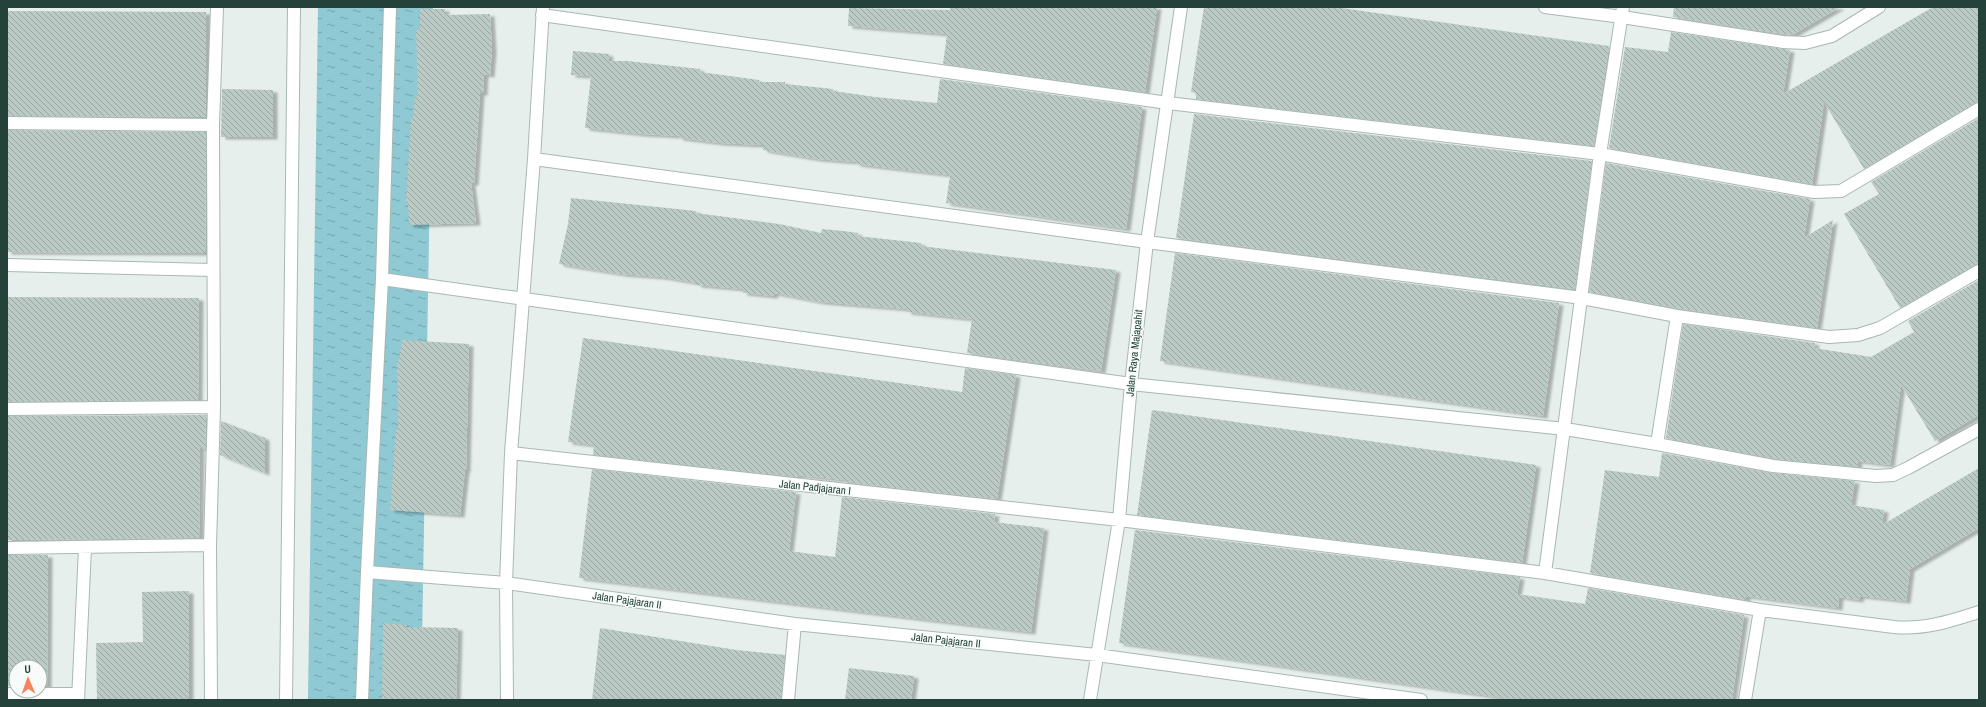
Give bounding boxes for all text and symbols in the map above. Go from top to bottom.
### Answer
street label: Jalan Raya Majapahit [1122,308,1146,397]
street label: Jalan Padjajaran I [778,476,852,498]
street label: Jalan Pajajaran II [592,588,662,612]
street label: Jalan Pajajaran II [911,629,981,651]
north arrow [8,659,48,699]
text: U [24,662,31,676]

